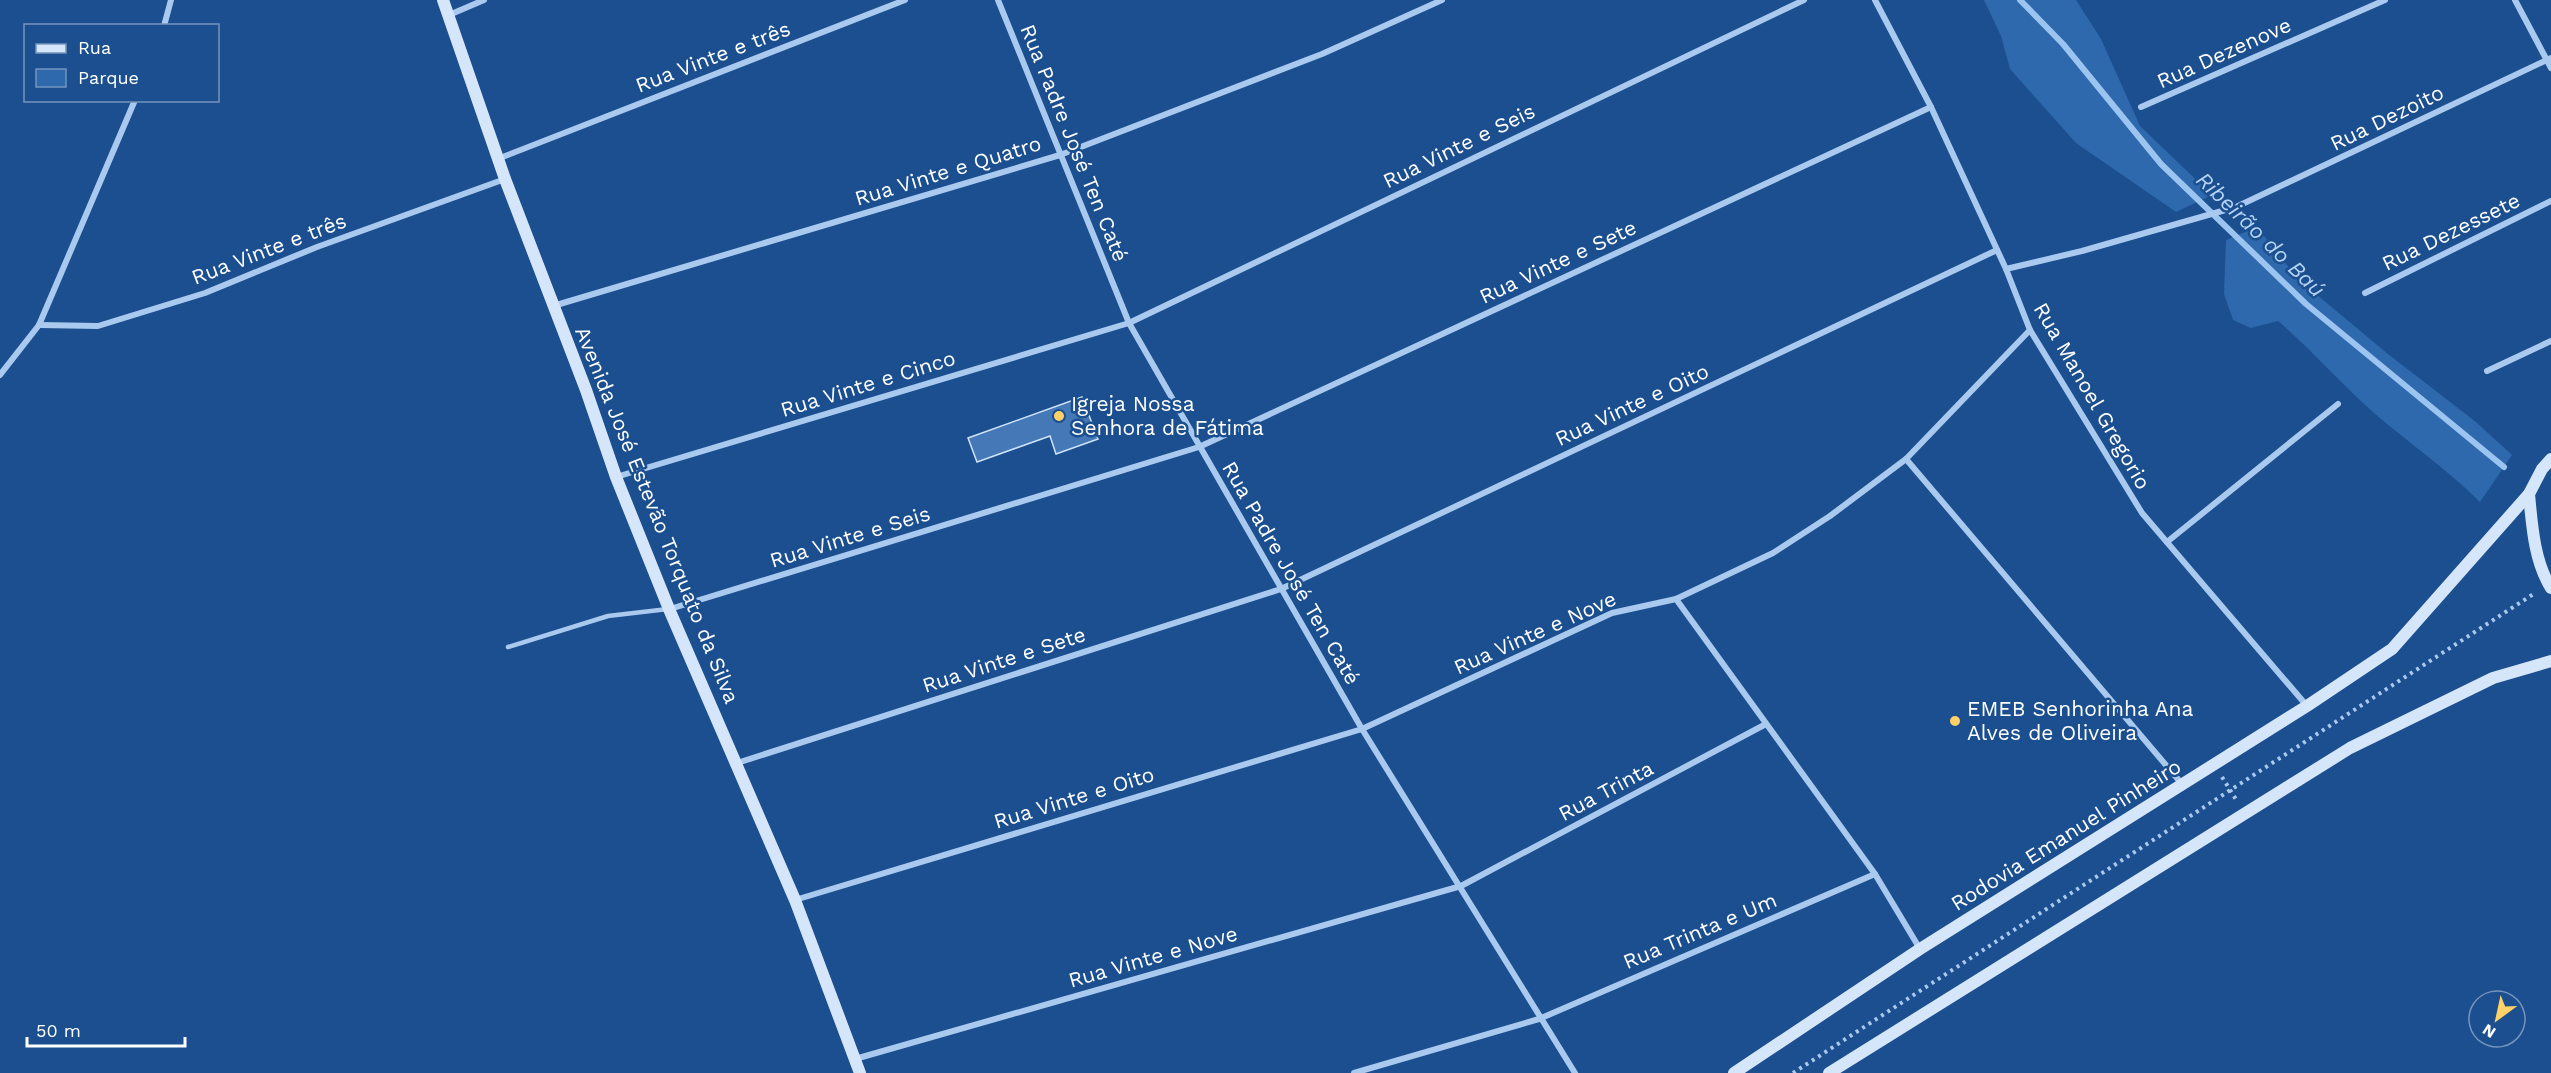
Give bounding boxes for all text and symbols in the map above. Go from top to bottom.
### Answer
street label: Rua Dezenove [2153,12,2295,93]
street label: Rua Vinte e três [632,16,794,98]
street label: Rua Padre José Ten Caté [1015,21,1134,265]
legend [24,24,219,102]
text: Rua [78,37,111,58]
text: Parque [78,67,139,88]
street label: Rua Dezoito [2326,79,2448,156]
street label: Rua Vinte e Seis [1379,98,1539,193]
street label: Rua Vinte e Quatro [852,130,1044,211]
water label: Ribeirão do Baú [2191,167,2330,302]
street label: Rua Dezessete [2378,187,2524,276]
street label: Rua Vinte e três [188,208,350,290]
street label: Rua Vinte e Sete [1475,214,1640,309]
street label: Rua Manoel Gregorio [2029,298,2156,494]
street label: Avenida José Estevão Torquato da Silva [570,323,745,707]
street label: Rua Vinte e Cinco [778,345,958,422]
street label: Rua Vinte e Oito [1551,358,1713,451]
place label: Igreja Nossa Senhora de Fátima [1071,391,1264,440]
marker: Igreja Nossa Senhora de Fátima [1052,409,1066,423]
street label: Rua Padre José Ten Caté [1217,457,1366,689]
street label: Rua Vinte e Seis [767,500,933,573]
street label: Rua Vinte e Nove [1450,586,1620,680]
street label: Rua Vinte e Sete [919,621,1089,698]
place label: EMEB Senhorinha Ana Alves de Oliveira [1967,696,2194,745]
marker: EMEB Senhorinha Ana Alves de Oliveira [1948,714,1962,728]
street label: Rodovia Emanuel Pinheiro [1946,753,2185,916]
street label: Rua Trinta [1554,755,1657,826]
street label: Rua Vinte e Oito [991,761,1157,834]
street label: Rua Trinta e Um [1619,887,1780,974]
street label: Rua Vinte e Nove [1065,920,1240,993]
north arrow [2467,989,2527,1049]
scale bar [27,1010,184,1048]
text: 50 m [36,1020,81,1041]
text: N [2479,1020,2499,1042]

